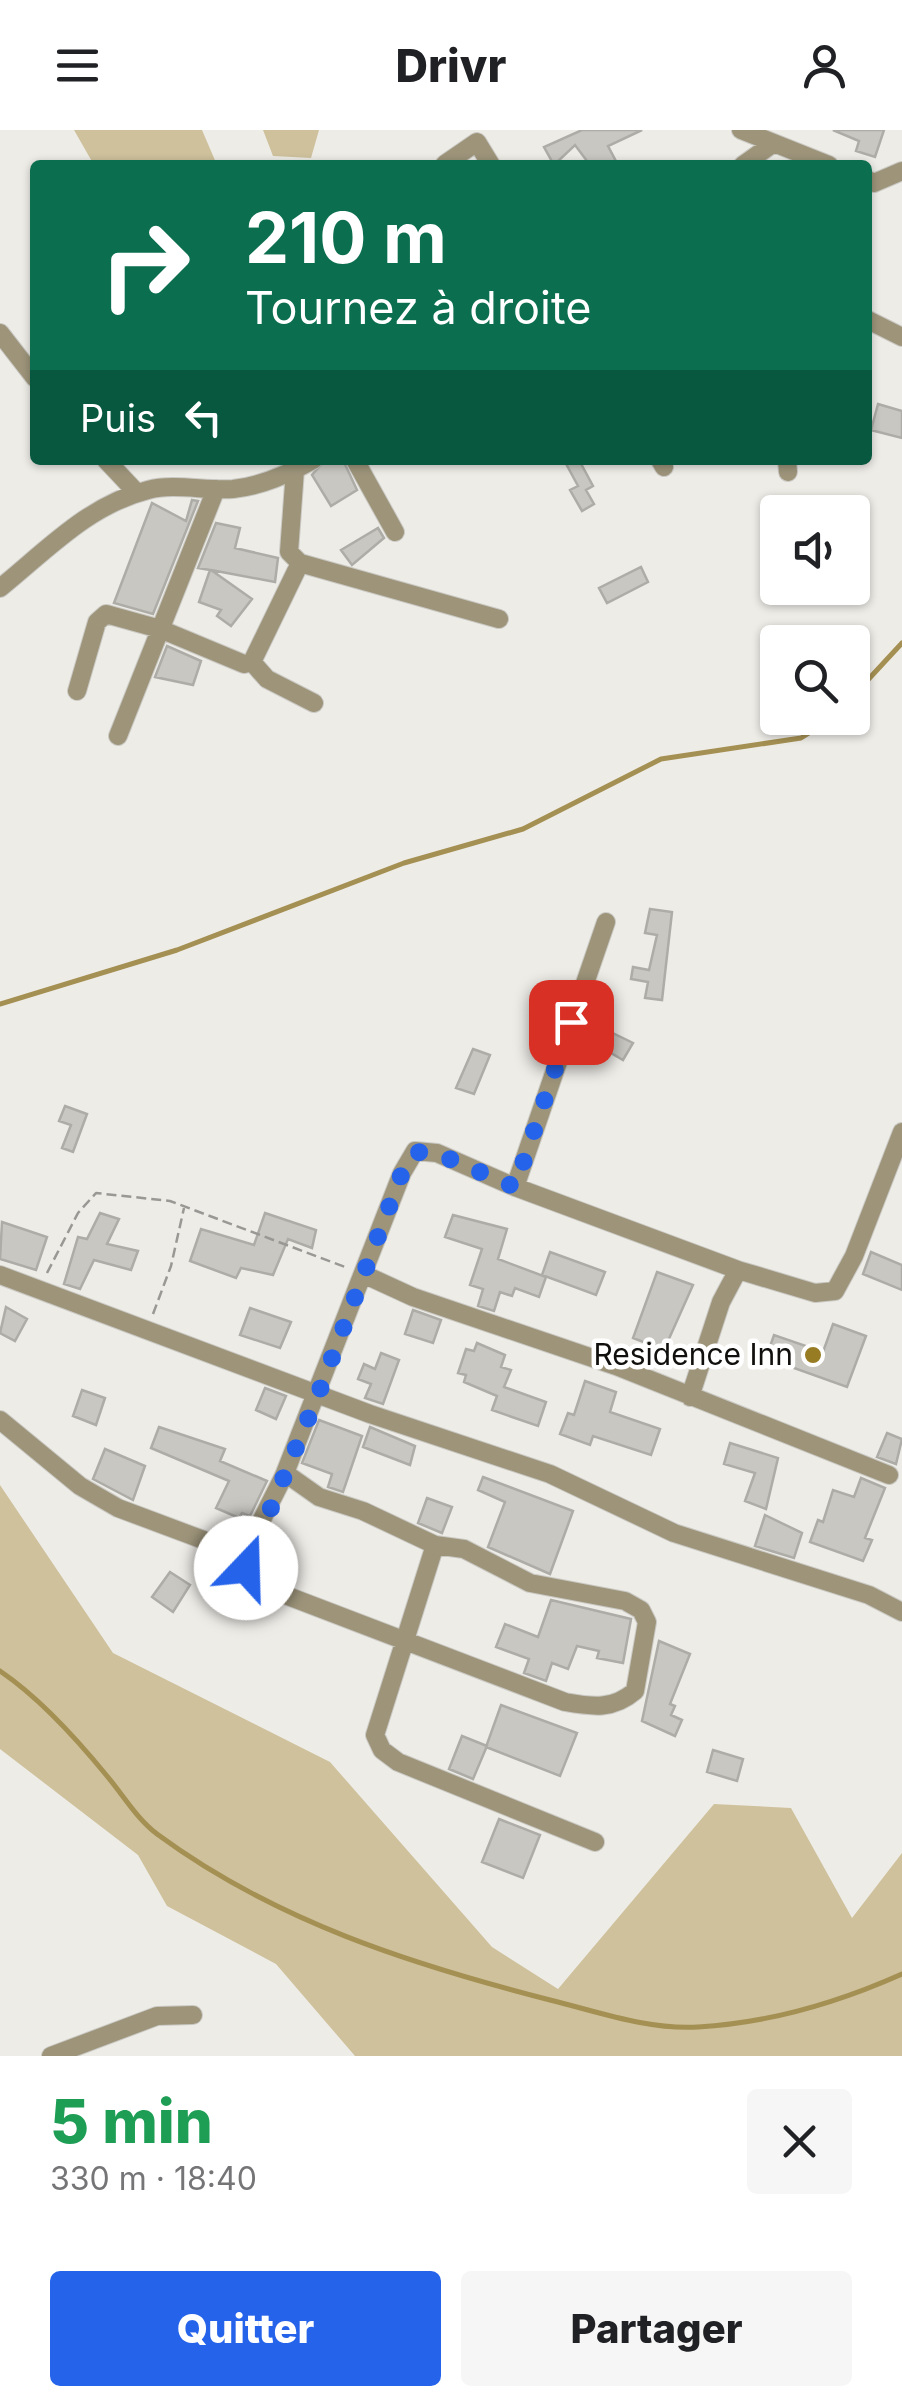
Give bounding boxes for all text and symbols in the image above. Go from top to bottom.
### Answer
icon: menu [50,38,105,93]
text: Drivr [396,38,506,93]
icon: person [797,38,852,93]
text: 210 m [245,195,447,280]
icon: right [80,200,210,330]
text: Tournez à droite [245,280,592,335]
icon: left [176,390,231,445]
text: Puis [80,395,156,441]
map controls [760,495,870,735]
button: sound [760,495,870,605]
button: search [760,625,870,735]
pin [529,980,614,1065]
icon: arrive [544,995,599,1050]
place label: Residence Inn [593,1336,793,1372]
marker: Residence Inn [802,1344,824,1366]
position arrow [194,1516,298,1620]
text: 5 min [50,2085,213,2157]
button: close [747,2089,852,2194]
text: 330 m · 18:40 [50,2159,257,2198]
button: Quitter [50,2271,441,2386]
button: Partager [461,2271,852,2386]

